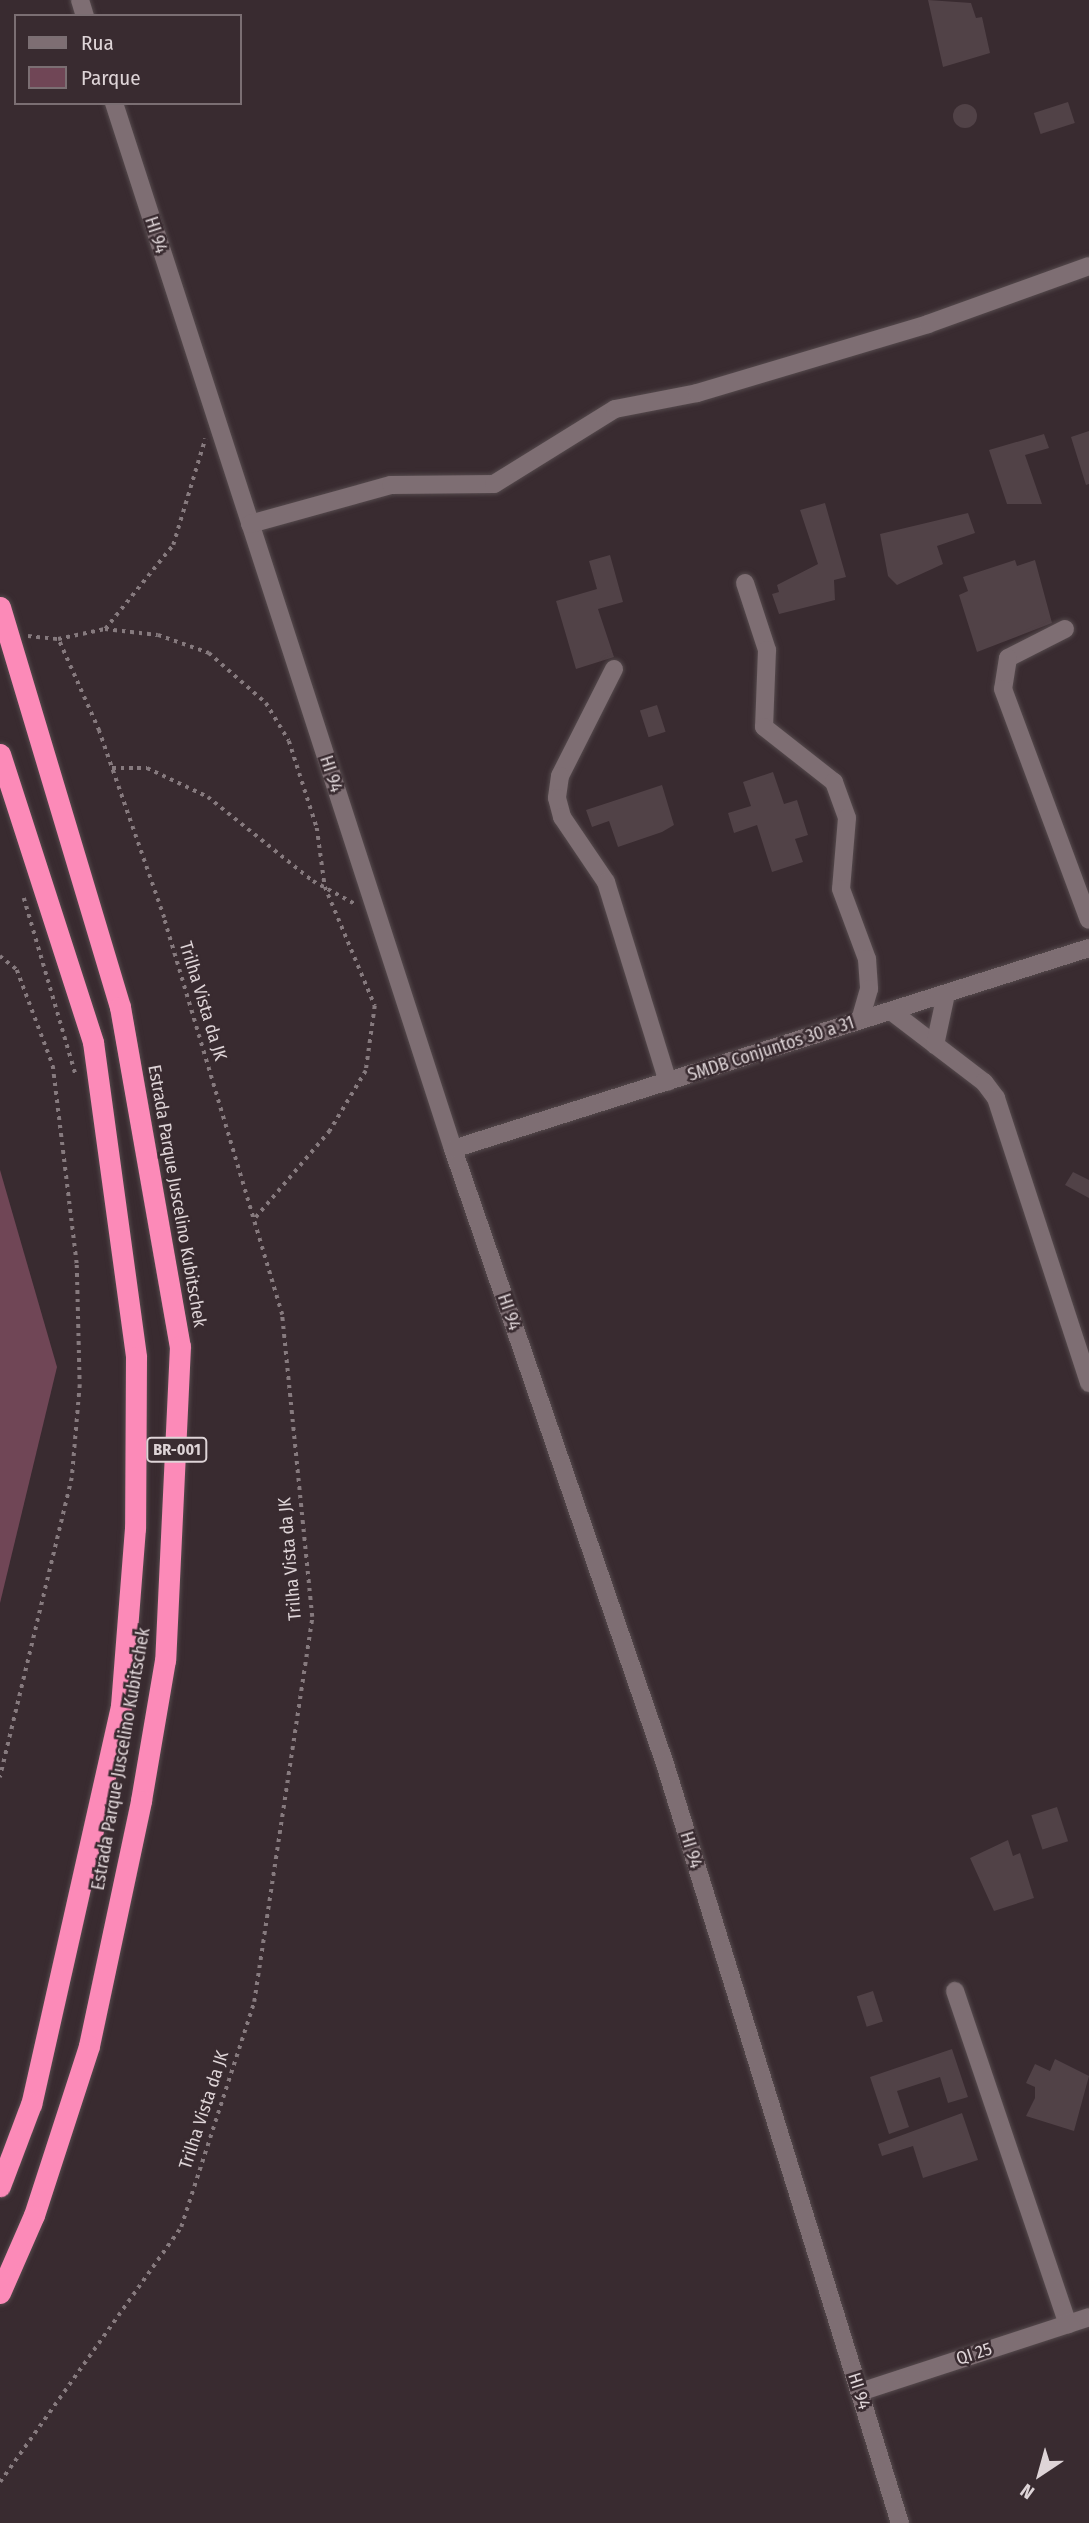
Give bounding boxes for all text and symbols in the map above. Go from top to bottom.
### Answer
legend [14,14,242,105]
text: Rua [81,30,114,56]
text: Parque [81,65,141,91]
street label: HI 94 [140,214,172,256]
street label: HI 94 [315,753,347,795]
street label: Trilha Vista da JK [175,939,231,1063]
street label: SMDB Conjuntos 30 a 31 [685,1012,857,1086]
street label: Estrada Parque Juscelino Kubitschek [143,1063,211,1329]
street label: HI 94 [493,1291,525,1333]
road number: BR-001 [146,1438,208,1462]
street label: Trilha Vista da JK [274,1497,306,1621]
street label: Estrada Parque Juscelino Kubitschek [87,1626,155,1892]
street label: HI 94 [675,1829,707,1871]
street label: Trilha Vista da JK [175,2048,233,2172]
street label: QI 25 [953,2338,995,2370]
street label: HI 94 [843,2370,875,2412]
north arrow [1005,2439,1075,2509]
text: N [1016,2479,1039,2504]

